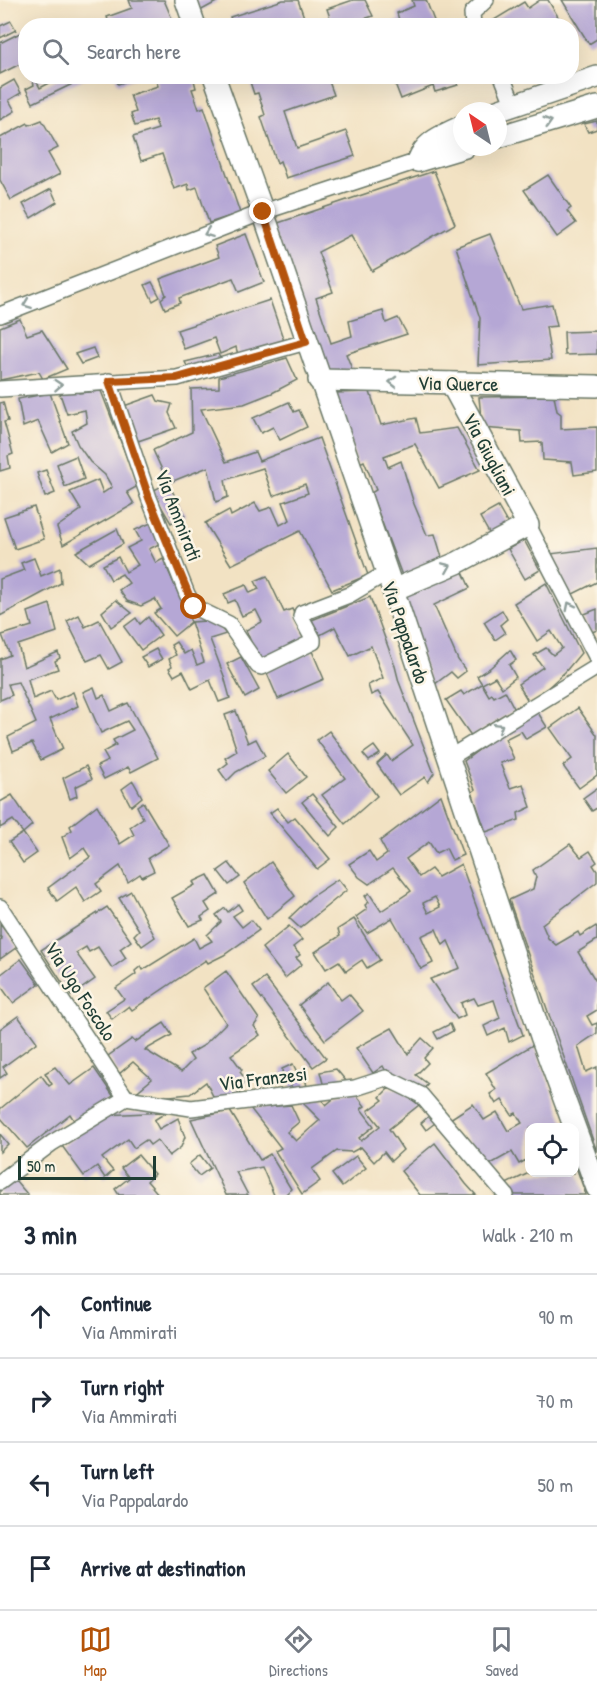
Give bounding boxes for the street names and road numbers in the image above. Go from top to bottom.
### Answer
street label: Via Querce [417,369,499,397]
street label: Via Giugliani [457,408,523,500]
street label: Via Ammirati [149,465,209,565]
street label: Via Pappalardo [376,577,436,687]
street label: Via Ugo Foscolo [39,936,123,1046]
street label: Via Franzesi [217,1059,309,1097]

